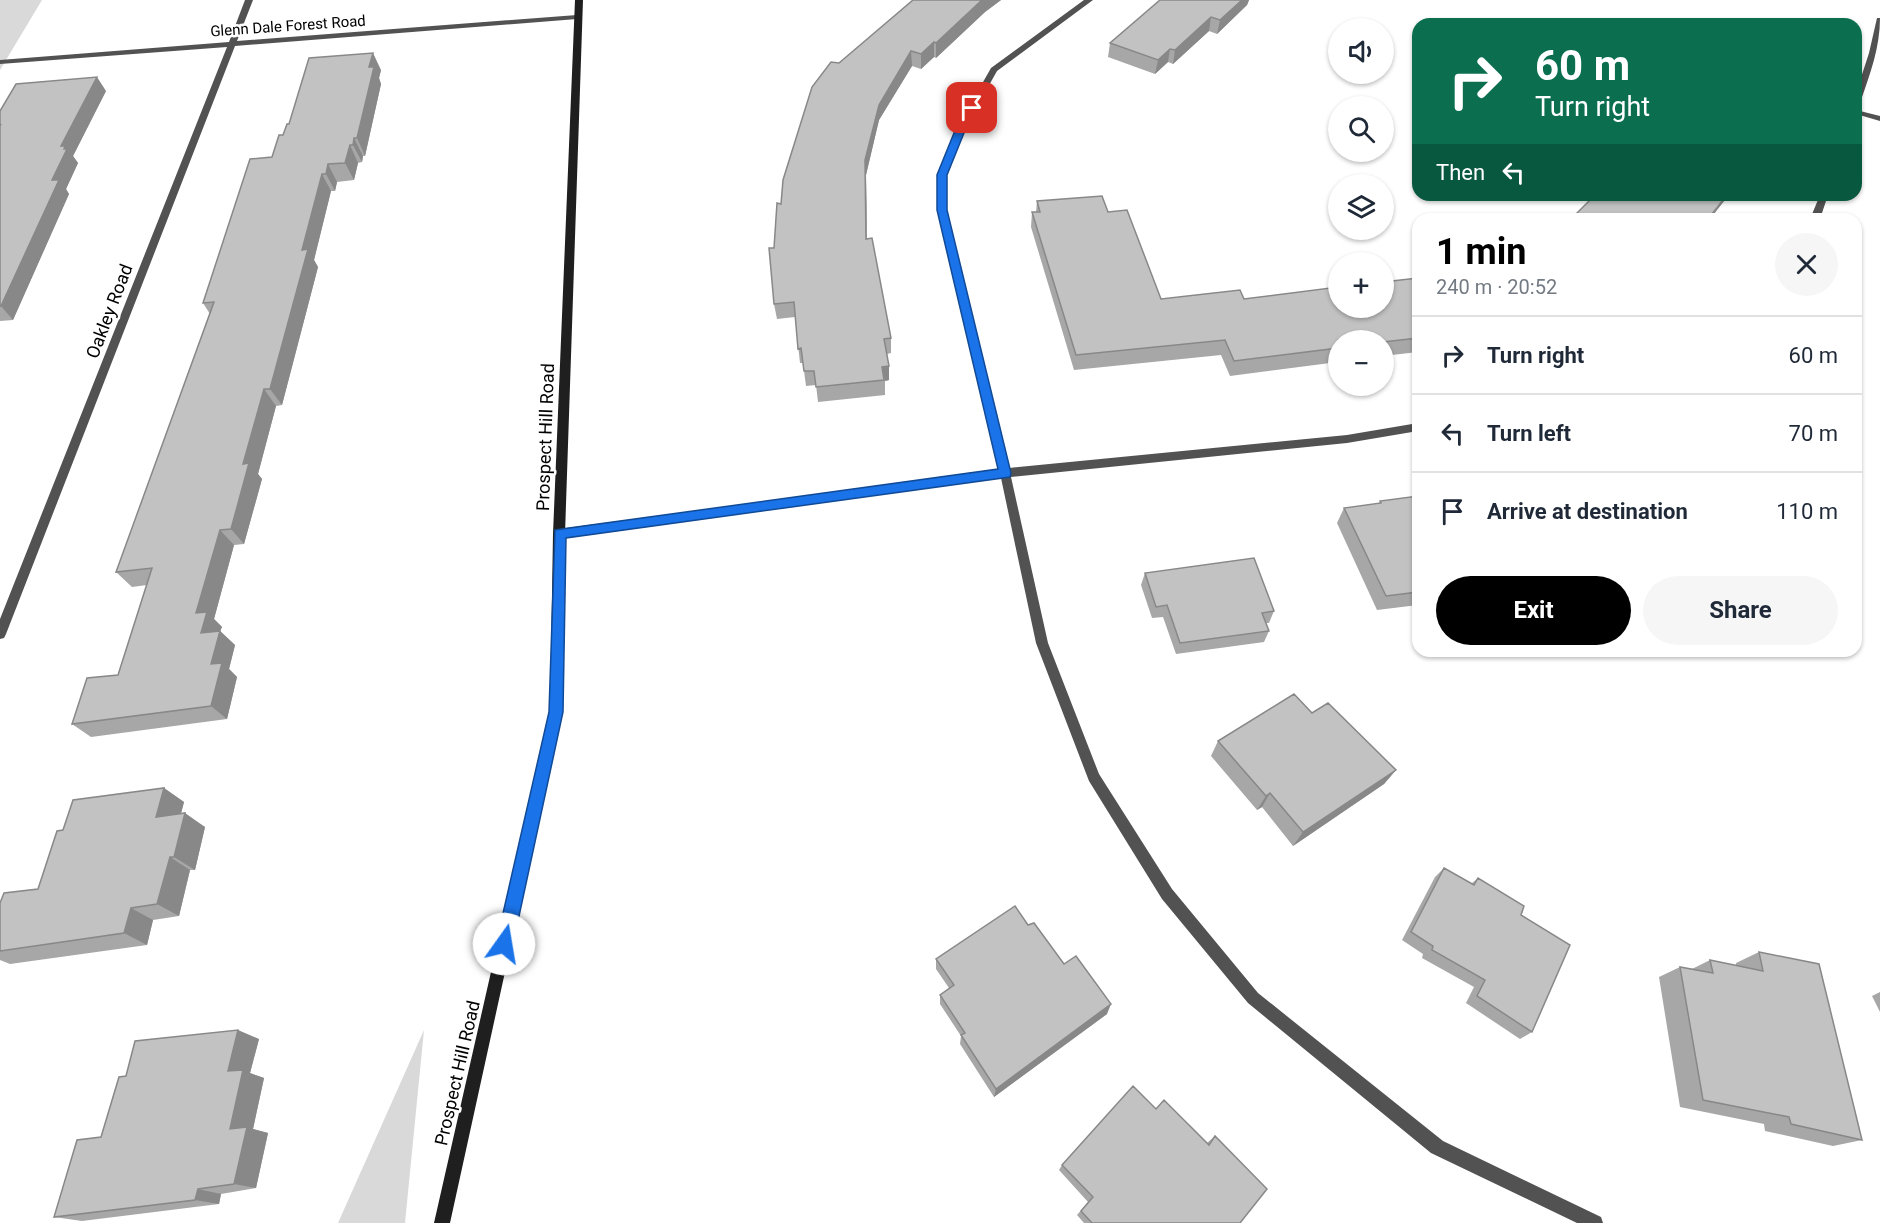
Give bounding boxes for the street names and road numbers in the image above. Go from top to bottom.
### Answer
street label: Glenn Dale Forest Road [210,12,366,40]
street label: Oakley Road [81,261,137,361]
street label: Prospect Hill Road [532,363,558,511]
street label: Prospect Hill Road [430,999,484,1147]

